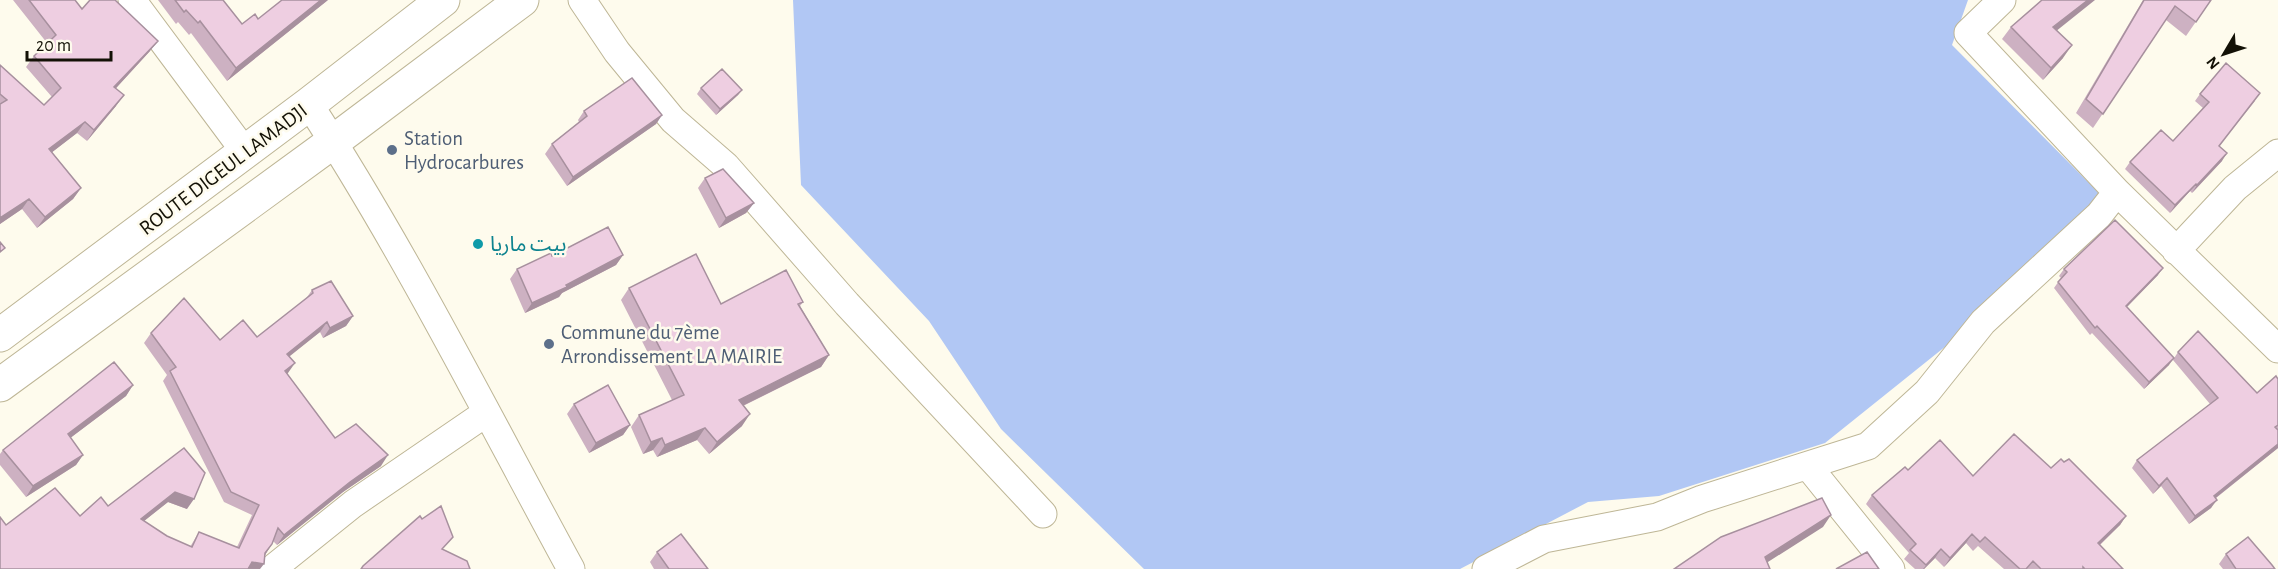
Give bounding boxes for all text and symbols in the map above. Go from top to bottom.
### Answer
scale bar [27,24,111,62]
north arrow [2194,24,2254,84]
text: 20 m [36,37,71,55]
text: N [2203,53,2223,72]
street label: ROUTE DIGEUL LAMADJI [136,100,311,239]
place label: Station Hydrocarbures [404,128,524,173]
marker: Station Hydrocarbures [385,143,399,157]
place label: بيت ماريا [490,234,567,256]
marker: بيت ماريا [471,237,485,251]
place label: Commune du 7ème Arrondissement LA MAIRIE [561,322,782,367]
marker: Commune du 7ème Arrondissement LA MAIRIE [542,337,556,351]

